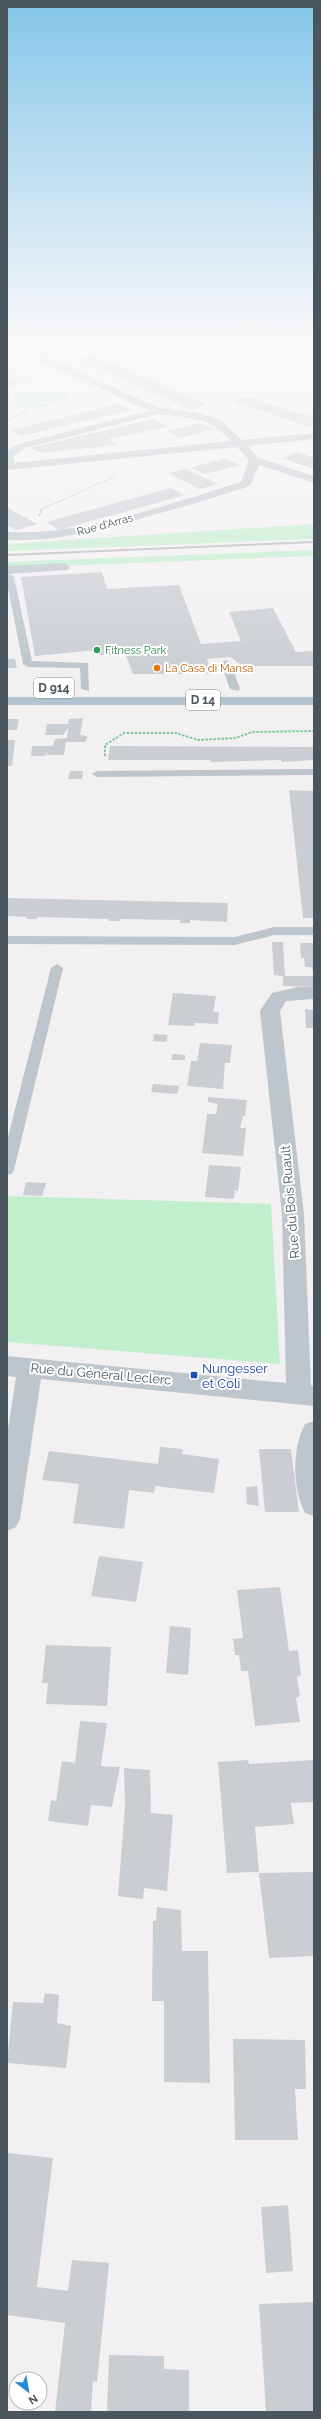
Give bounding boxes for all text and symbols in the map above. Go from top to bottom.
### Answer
street label: Rue d'Arras [75,511,135,539]
place label: Fitness Park [105,644,166,657]
marker: Fitness Park [92,645,102,655]
place label: La Casa di Mansa [165,662,253,675]
marker: La Casa di Mansa [152,663,162,673]
road number: D 914 [34,678,74,698]
road number: D 14 [186,690,220,710]
street label: Rue du Bois Ruault [278,1144,302,1259]
street label: Rue du Général Leclerc [30,1360,172,1388]
place label: Nungesser et Coli [202,1361,268,1391]
marker: Nungesser et Coli [189,1370,199,1380]
north arrow [8,2371,48,2411]
text: N [26,2391,40,2407]

